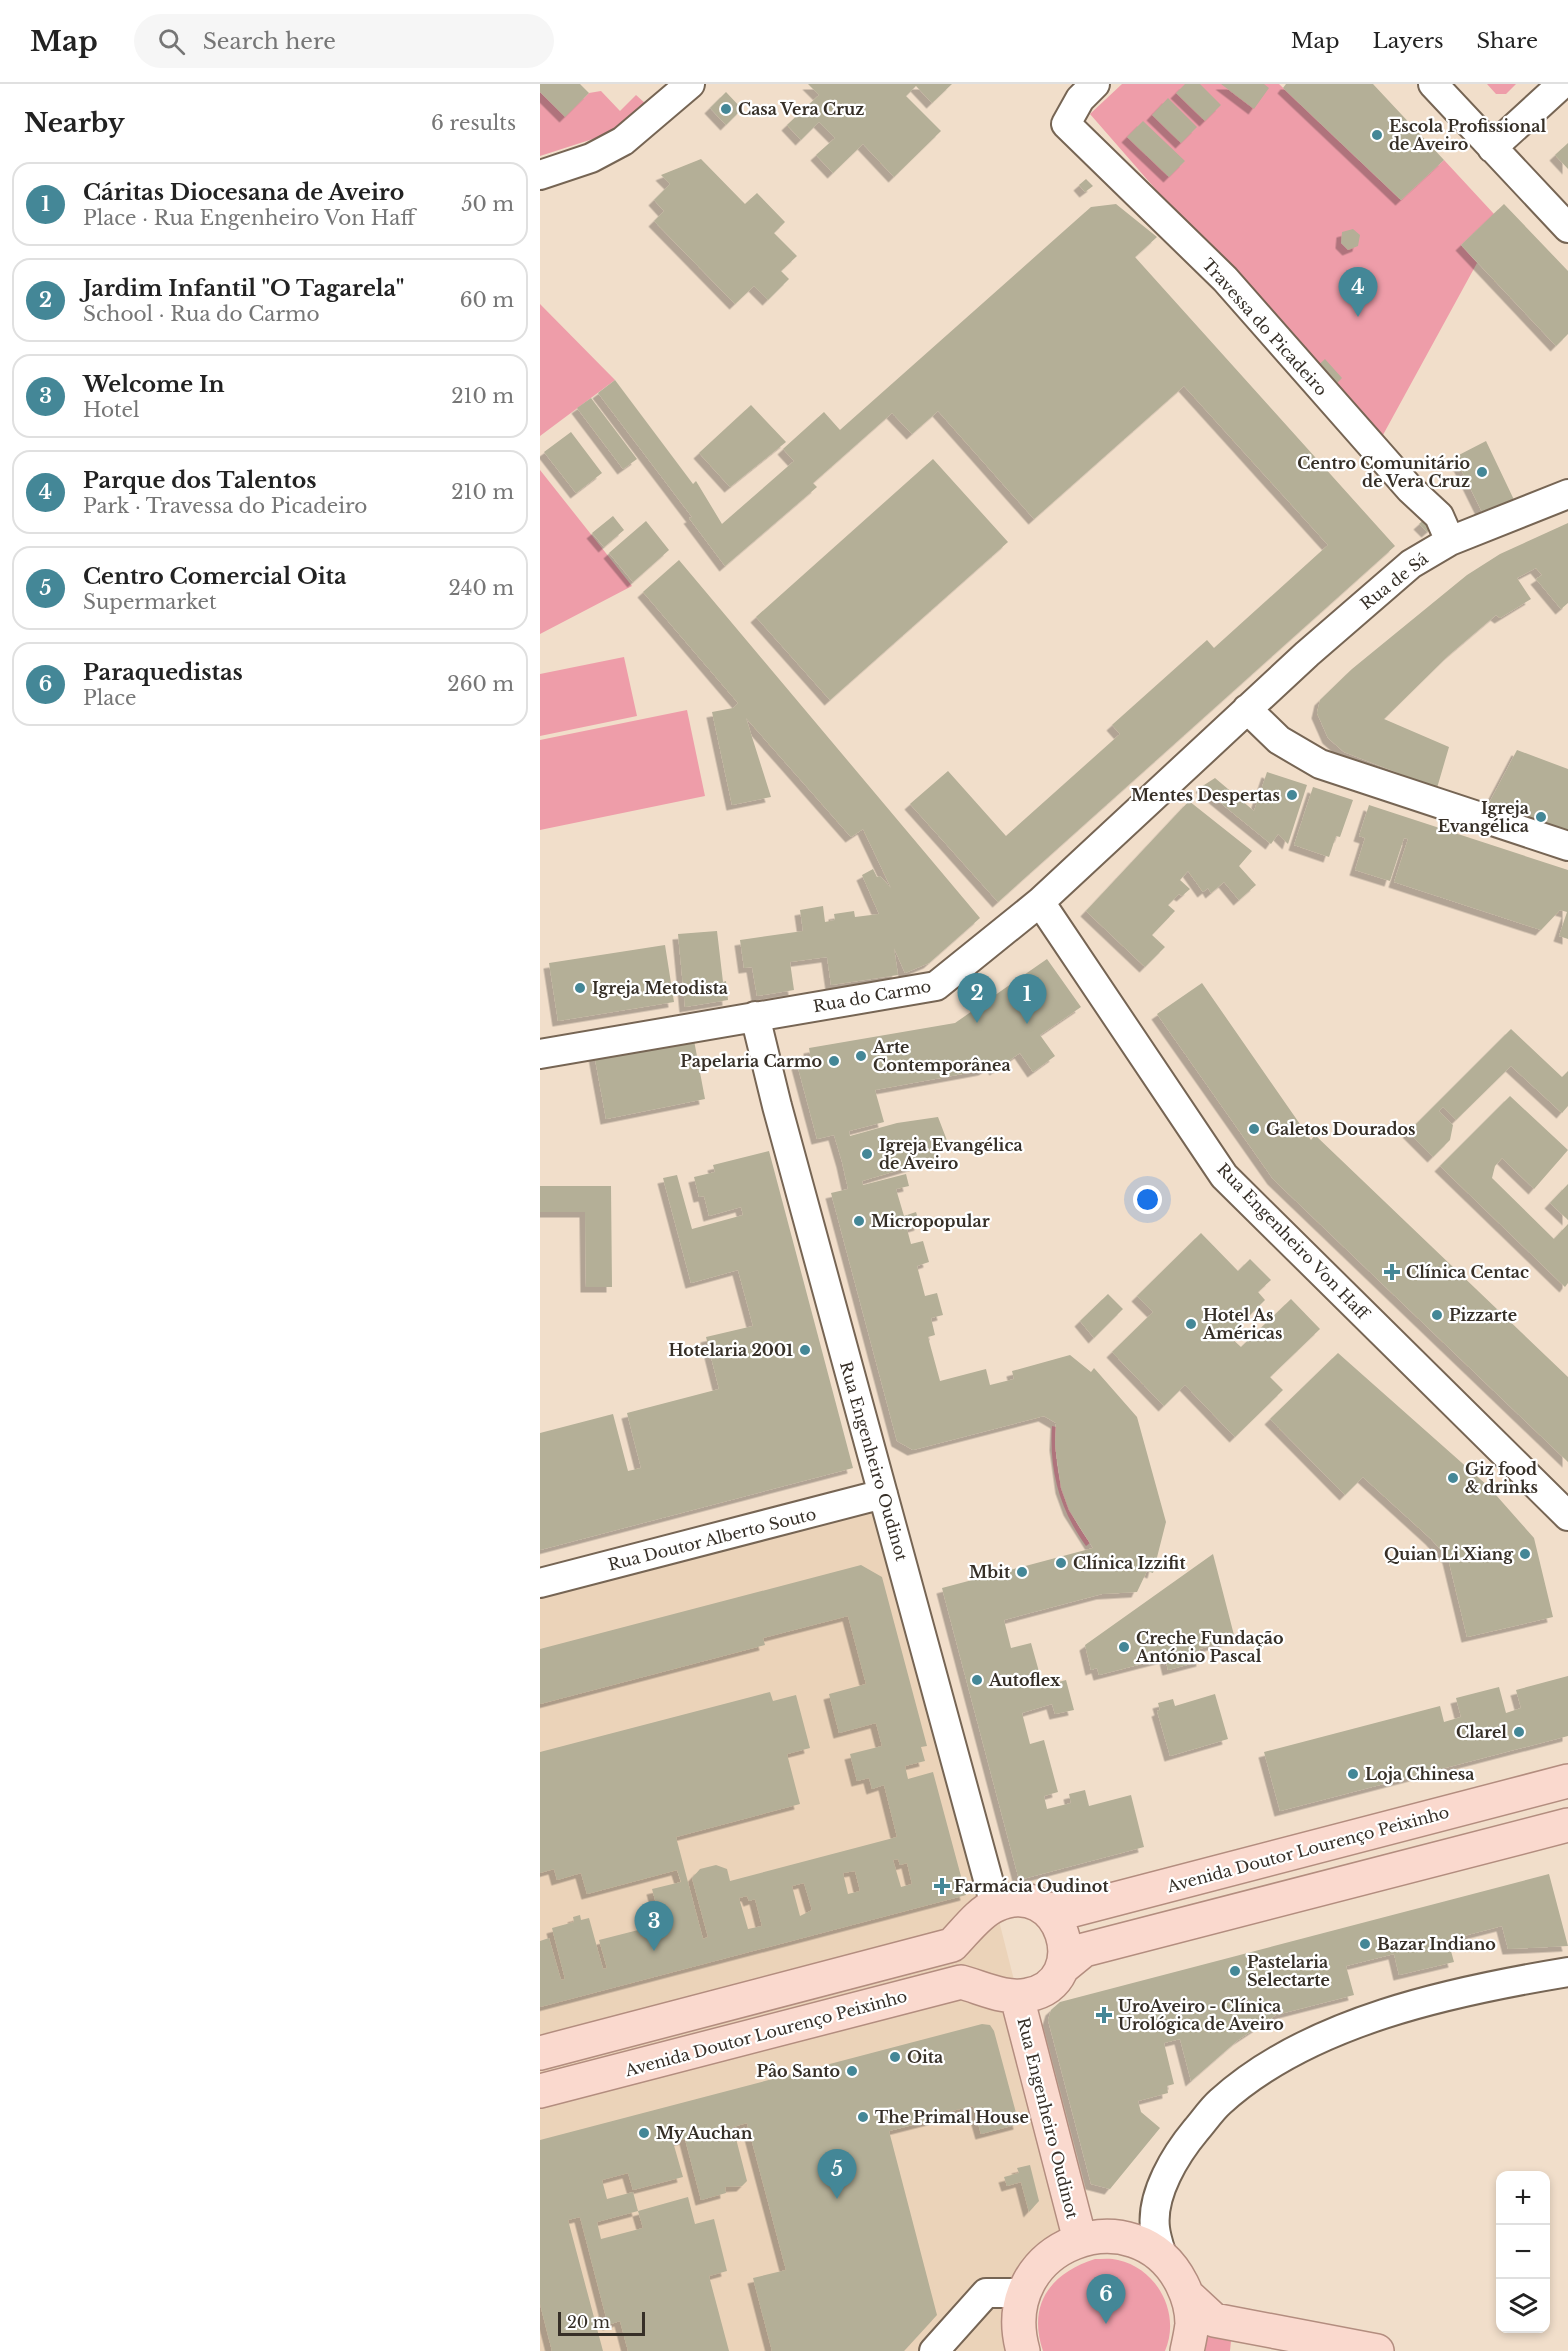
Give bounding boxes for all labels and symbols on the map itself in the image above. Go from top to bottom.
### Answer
place label: Casa Vera Cruz [738,99,864,119]
marker: Casa Vera Cruz [719,102,733,116]
place label: Escola Profissional de Aveiro [1389,116,1546,154]
marker: Escola Profissional de Aveiro [1370,128,1384,142]
street label: Travessa do Picadeiro [1198,254,1332,400]
pin: 4 [1338,268,1378,317]
place label: Centro Comunitário de Vera Cruz [1297,453,1470,491]
marker: Centro Comunitário de Vera Cruz [1475,465,1489,479]
street label: Rua de Sá [1356,548,1432,614]
place label: Mentes Despertas [1131,785,1280,805]
marker: Mentes Despertas [1285,788,1299,802]
place label: Igreja Evangélica [1438,798,1529,836]
marker: Igreja Evangélica [1534,810,1548,824]
pin: 2 [958,974,996,1023]
pin: 1 [1008,974,1046,1024]
street label: Rua do Carmo [811,976,933,1016]
place label: Igreja Metodista [592,978,728,998]
marker: Igreja Metodista [573,981,587,995]
place label: Arte Contemporânea [872,1037,1011,1075]
marker: Arte Contemporânea [854,1049,868,1063]
place label: Papelaria Carmo [680,1051,822,1071]
marker: Papelaria Carmo [827,1054,841,1068]
place label: Galetos Dourados [1266,1119,1416,1139]
marker: Galetos Dourados [1247,1122,1261,1136]
place label: Igreja Evangélica de Aveiro [879,1135,1023,1173]
marker: Igreja Evangélica de Aveiro [860,1147,874,1161]
street label: Rua Engenheiro Von Haff [1213,1159,1374,1325]
your location [1133,1185,1162,1214]
place label: Micropopular [871,1211,990,1231]
marker: Micropopular [852,1214,866,1228]
place label: Clínica Centac [1406,1262,1529,1282]
marker: Clínica Centac [1383,1263,1401,1281]
place label: Hotel As Américas [1202,1305,1282,1343]
place label: Pizzarte [1449,1305,1517,1325]
marker: Pizzarte [1430,1308,1444,1322]
marker: Hotel As Américas [1184,1317,1198,1331]
place label: Hotelaria 2001 [669,1340,793,1360]
marker: Hotelaria 2001 [798,1343,812,1357]
street label: Rua Engenheiro Oudinot [836,1359,912,1563]
place label: Giz food & drinks [1465,1459,1538,1497]
marker: Giz food & drinks [1446,1471,1460,1485]
street label: Rua Doutor Alberto Souto [606,1503,818,1575]
place label: Quian Li Xiang [1384,1544,1514,1564]
marker: Quian Li Xiang [1518,1547,1532,1561]
place label: Clínica Izzifit [1073,1553,1186,1573]
marker: Clínica Izzifit [1054,1556,1068,1570]
place label: Mbit [969,1562,1011,1582]
marker: Mbit [1015,1565,1029,1579]
place label: Creche Fundação António Pascal [1135,1628,1284,1666]
marker: Creche Fundação António Pascal [1117,1640,1131,1654]
place label: Autoflex [988,1670,1061,1690]
marker: Autoflex [970,1673,984,1687]
place label: Clarel [1456,1722,1507,1742]
marker: Clarel [1512,1725,1526,1739]
place label: Loja Chinesa [1365,1764,1474,1784]
marker: Loja Chinesa [1346,1767,1360,1781]
street label: Avenida Doutor Lourenço Peixinho [1164,1802,1451,1897]
place label: Farmácia Oudinot [954,1876,1109,1896]
marker: Farmácia Oudinot [935,1879,949,1893]
pin: 3 [634,1902,674,1951]
place label: Bazar Indiano [1377,1934,1496,1954]
marker: Bazar Indiano [1358,1937,1372,1951]
place label: Pastelaria Selectarte [1247,1952,1330,1990]
marker: Pastelaria Selectarte [1228,1964,1242,1978]
street label: Avenida Doutor Lourenço Peixinho [622,1986,909,2081]
place label: UroAveiro - Clínica Urológica de Aveiro [1118,1996,1284,2034]
marker: UroAveiro - Clínica Urológica de Aveiro [1095,2006,1113,2024]
street label: Rua Engenheiro Oudinot [1013,2015,1083,2221]
place label: Oita [907,2047,943,2067]
marker: Oita [888,2050,902,2064]
place label: Pâo Santo [757,2061,840,2081]
marker: Pâo Santo [845,2064,859,2078]
place label: The Primal House [875,2107,1029,2127]
marker: The Primal House [856,2110,870,2124]
place label: My Auchan [656,2123,753,2143]
marker: My Auchan [637,2126,651,2140]
pin: 5 [818,2150,856,2199]
pin: 6 [1086,2274,1126,2324]
scale bar [558,2309,645,2336]

